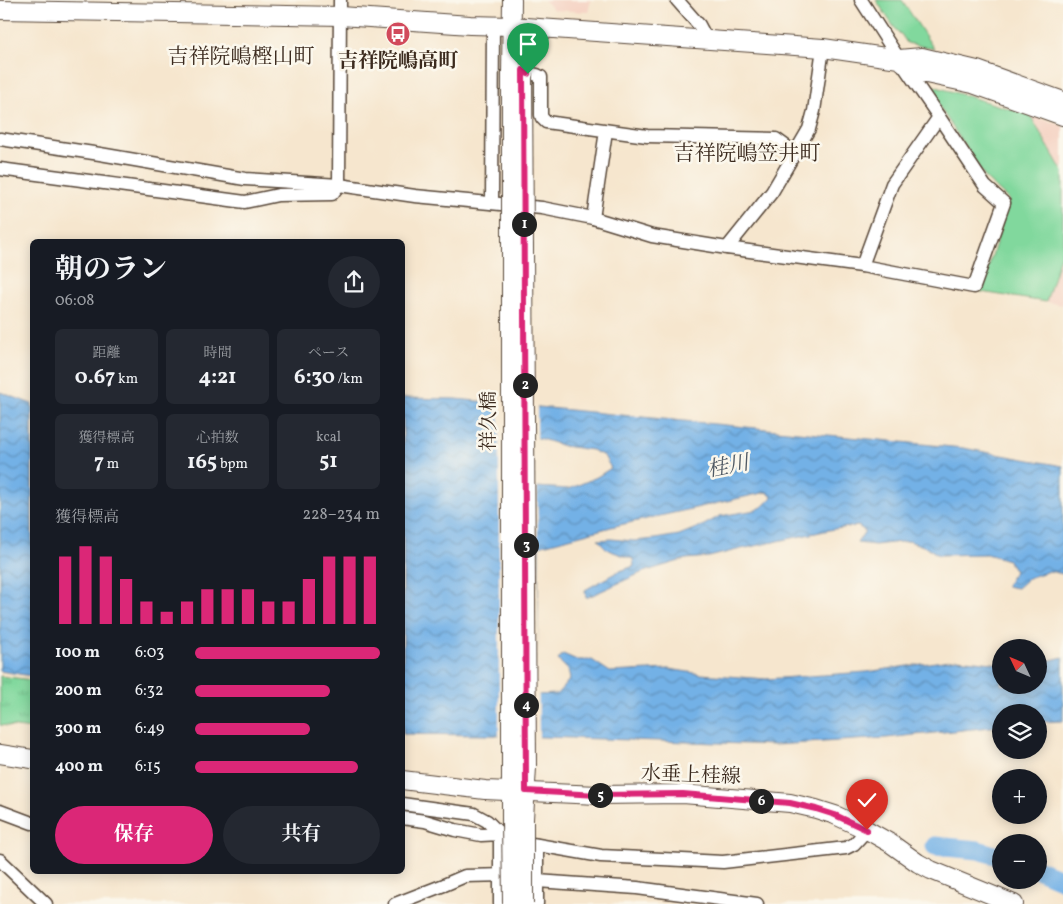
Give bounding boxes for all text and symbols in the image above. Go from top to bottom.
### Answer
bus stop icon: 吉祥院嶋高町 [385,21,411,47]
pin [507,23,549,74]
icon: arrive [514,30,542,58]
district label: 吉祥院嶋樫山町 [168,43,315,72]
place label: 吉祥院嶋高町 [338,48,459,76]
district label: 吉祥院嶋笠井町 [674,140,821,169]
pin: 1 [512,212,536,236]
text: 1 [522,215,527,234]
text: 朝のラン [55,251,167,290]
button: share [328,256,380,308]
text: 06:08 [55,290,94,312]
text: 距離 [93,344,121,363]
text: 時間 [204,344,232,363]
text: ペース [308,344,349,363]
text: 0.67 [75,363,115,392]
text: 4:21 [198,363,237,392]
text: 6:30 [294,363,335,392]
text: km [115,370,138,389]
text: /km [335,370,363,389]
pin: 2 [512,372,538,398]
text: 2 [522,376,529,395]
street label: 祥久橋 [476,391,504,451]
text: kcal [316,428,341,447]
text: 獲得標高 [79,429,135,448]
text: 心拍数 [197,429,239,448]
text: 51 [319,447,338,476]
text: 7 [94,448,104,477]
text: 165 [187,448,217,477]
water label: 桂川 [705,448,753,485]
text: m [104,455,119,474]
text: bpm [217,455,248,474]
text: 228–234 m [302,504,380,526]
text: 獲得標高 [55,507,119,529]
pin: 3 [514,532,538,558]
text: 3 [523,536,530,555]
north arrow [992,639,1048,694]
map controls [992,639,1047,889]
text: 100 m [55,642,100,664]
text: 6:03 [135,642,164,664]
text: 200 m [55,680,102,702]
text: 6:32 [135,680,164,702]
pin: 4 [514,692,538,718]
text: 4 [522,696,531,715]
button: layers [992,704,1047,759]
text: 300 m [55,718,101,740]
text: 6:49 [135,718,164,740]
text: 400 m [55,756,103,778]
text: 6:15 [135,756,161,778]
street label: 水垂上桂線 [641,760,741,792]
button: + [992,769,1047,824]
pin [846,779,888,830]
pin: 5 [588,782,612,808]
text: 5 [597,786,604,805]
icon: check [853,786,881,814]
pin: 6 [748,788,774,814]
text: 6 [758,792,765,811]
button: 保存 [55,806,213,864]
button: 共有 [223,806,380,864]
button: − [992,834,1047,889]

